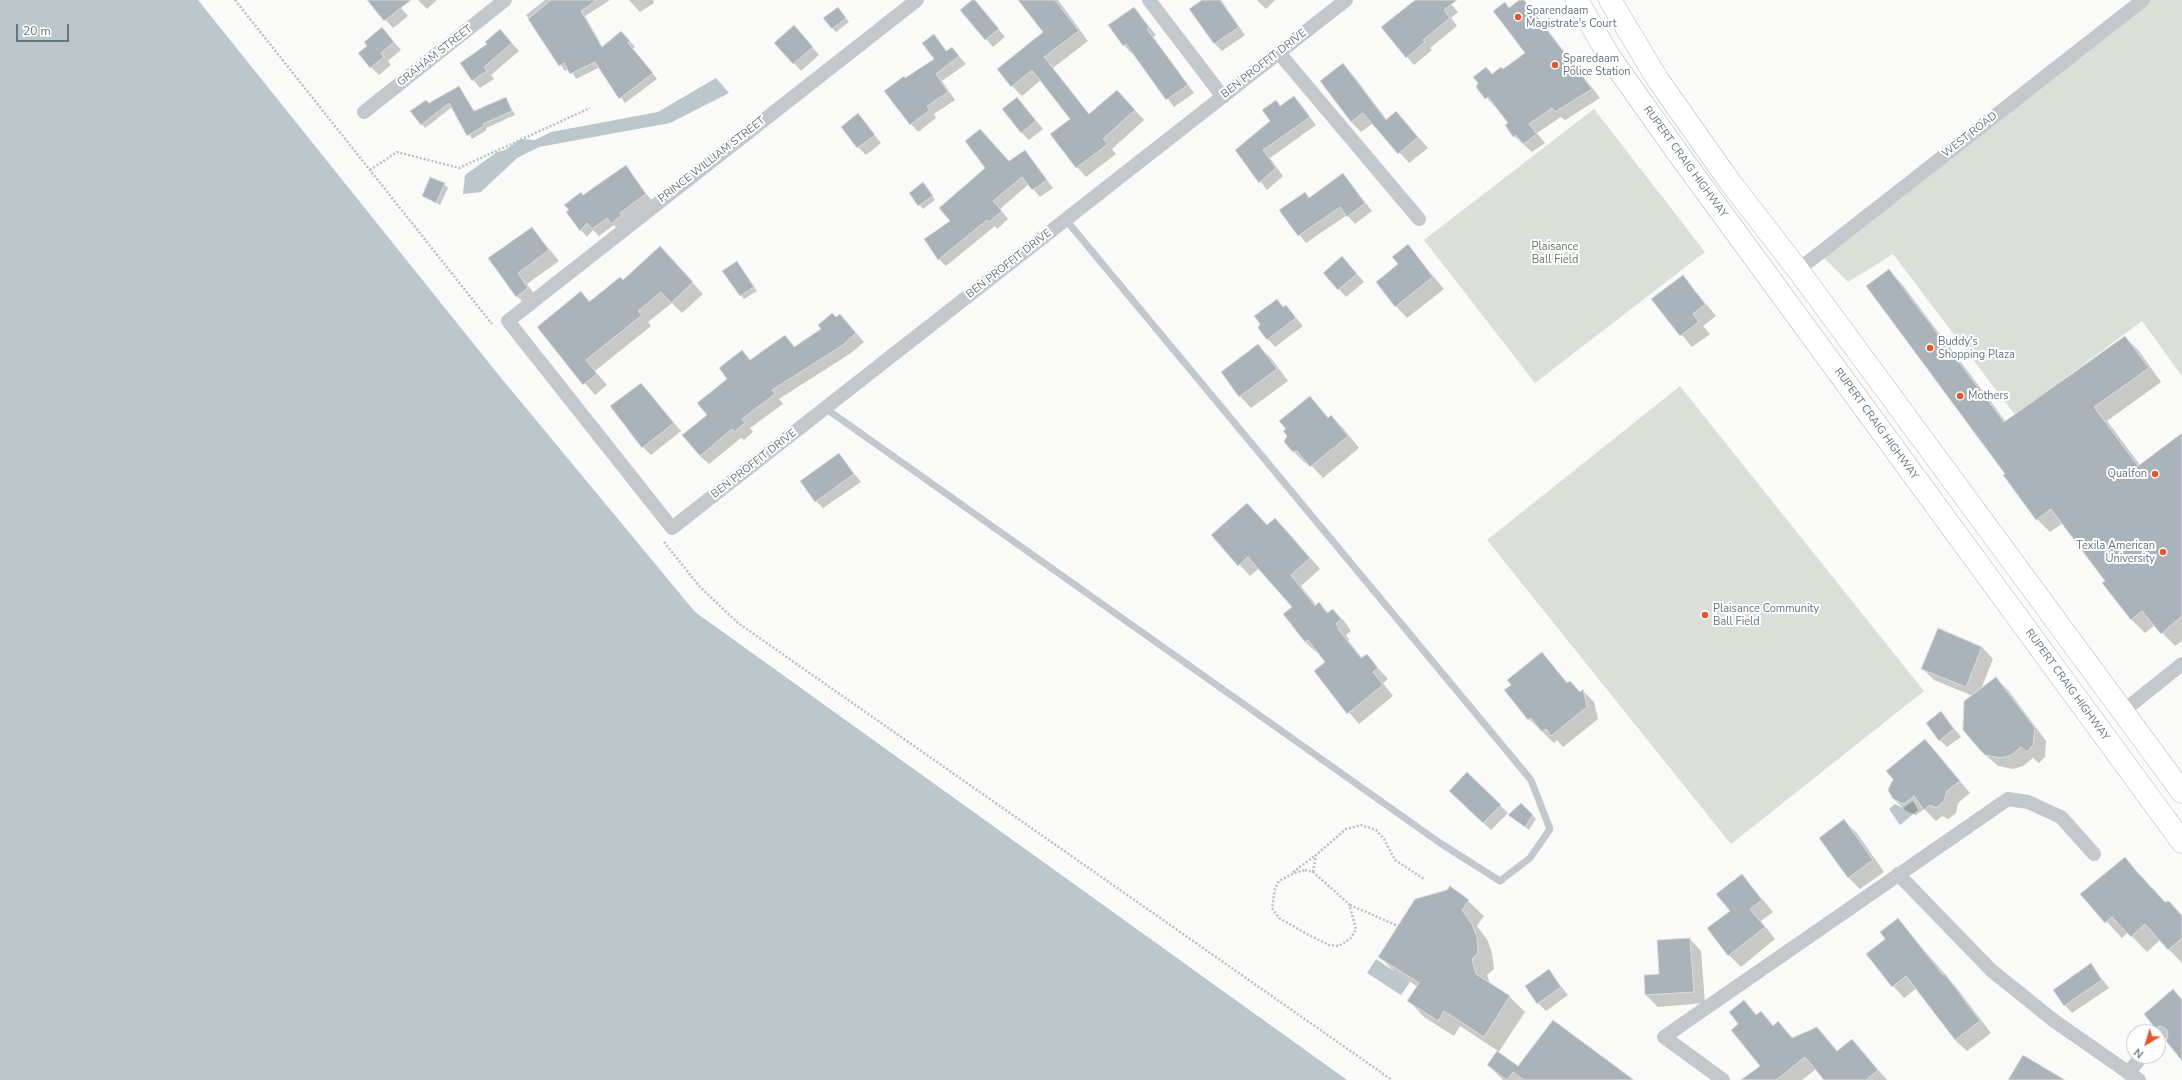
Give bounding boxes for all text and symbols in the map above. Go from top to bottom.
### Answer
place label: Sparendaam Magistrate's Court [1526,4,1617,30]
marker: Sparendaam Magistrate's Court [1513,12,1523,22]
scale bar [18,16,71,42]
text: 20 m [23,23,51,39]
street label: GRAHAM STREET [395,23,475,89]
street label: BEN PROFFIT DRIVE [1219,27,1309,101]
place label: Sparedaam Police Station [1563,52,1630,78]
marker: Sparedaam Police Station [1550,60,1560,70]
street label: RUPERT CRAIG HIGHWAY [1640,104,1730,220]
street label: WEST ROAD [1940,109,2000,161]
street label: PRINCE WILLIAM STREET [656,114,768,206]
street label: BEN PROFFIT DRIVE [964,227,1054,301]
park label: Plaisance Ball Field [1532,240,1578,266]
place label: Buddy's Shopping Plaza [1938,335,2015,361]
marker: Buddy's Shopping Plaza [1925,343,1935,353]
street label: RUPERT CRAIG HIGHWAY [1831,366,1921,482]
place label: Mothers [1968,389,2009,403]
marker: Mothers [1955,391,1965,401]
street label: BEN PROFFIT DRIVE [709,427,799,501]
place label: Qualfon [2108,467,2147,481]
marker: Qualfon [2150,469,2160,479]
place label: Texila American University [2076,539,2155,565]
marker: Texila American University [2158,547,2168,557]
place label: Plaisance Community Ball Field [1713,602,1819,628]
marker: Plaisance Community Ball Field [1700,610,1710,620]
street label: RUPERT CRAIG HIGHWAY [2022,627,2112,743]
north arrow [2126,1024,2166,1064]
text: N [2131,1045,2147,1062]

